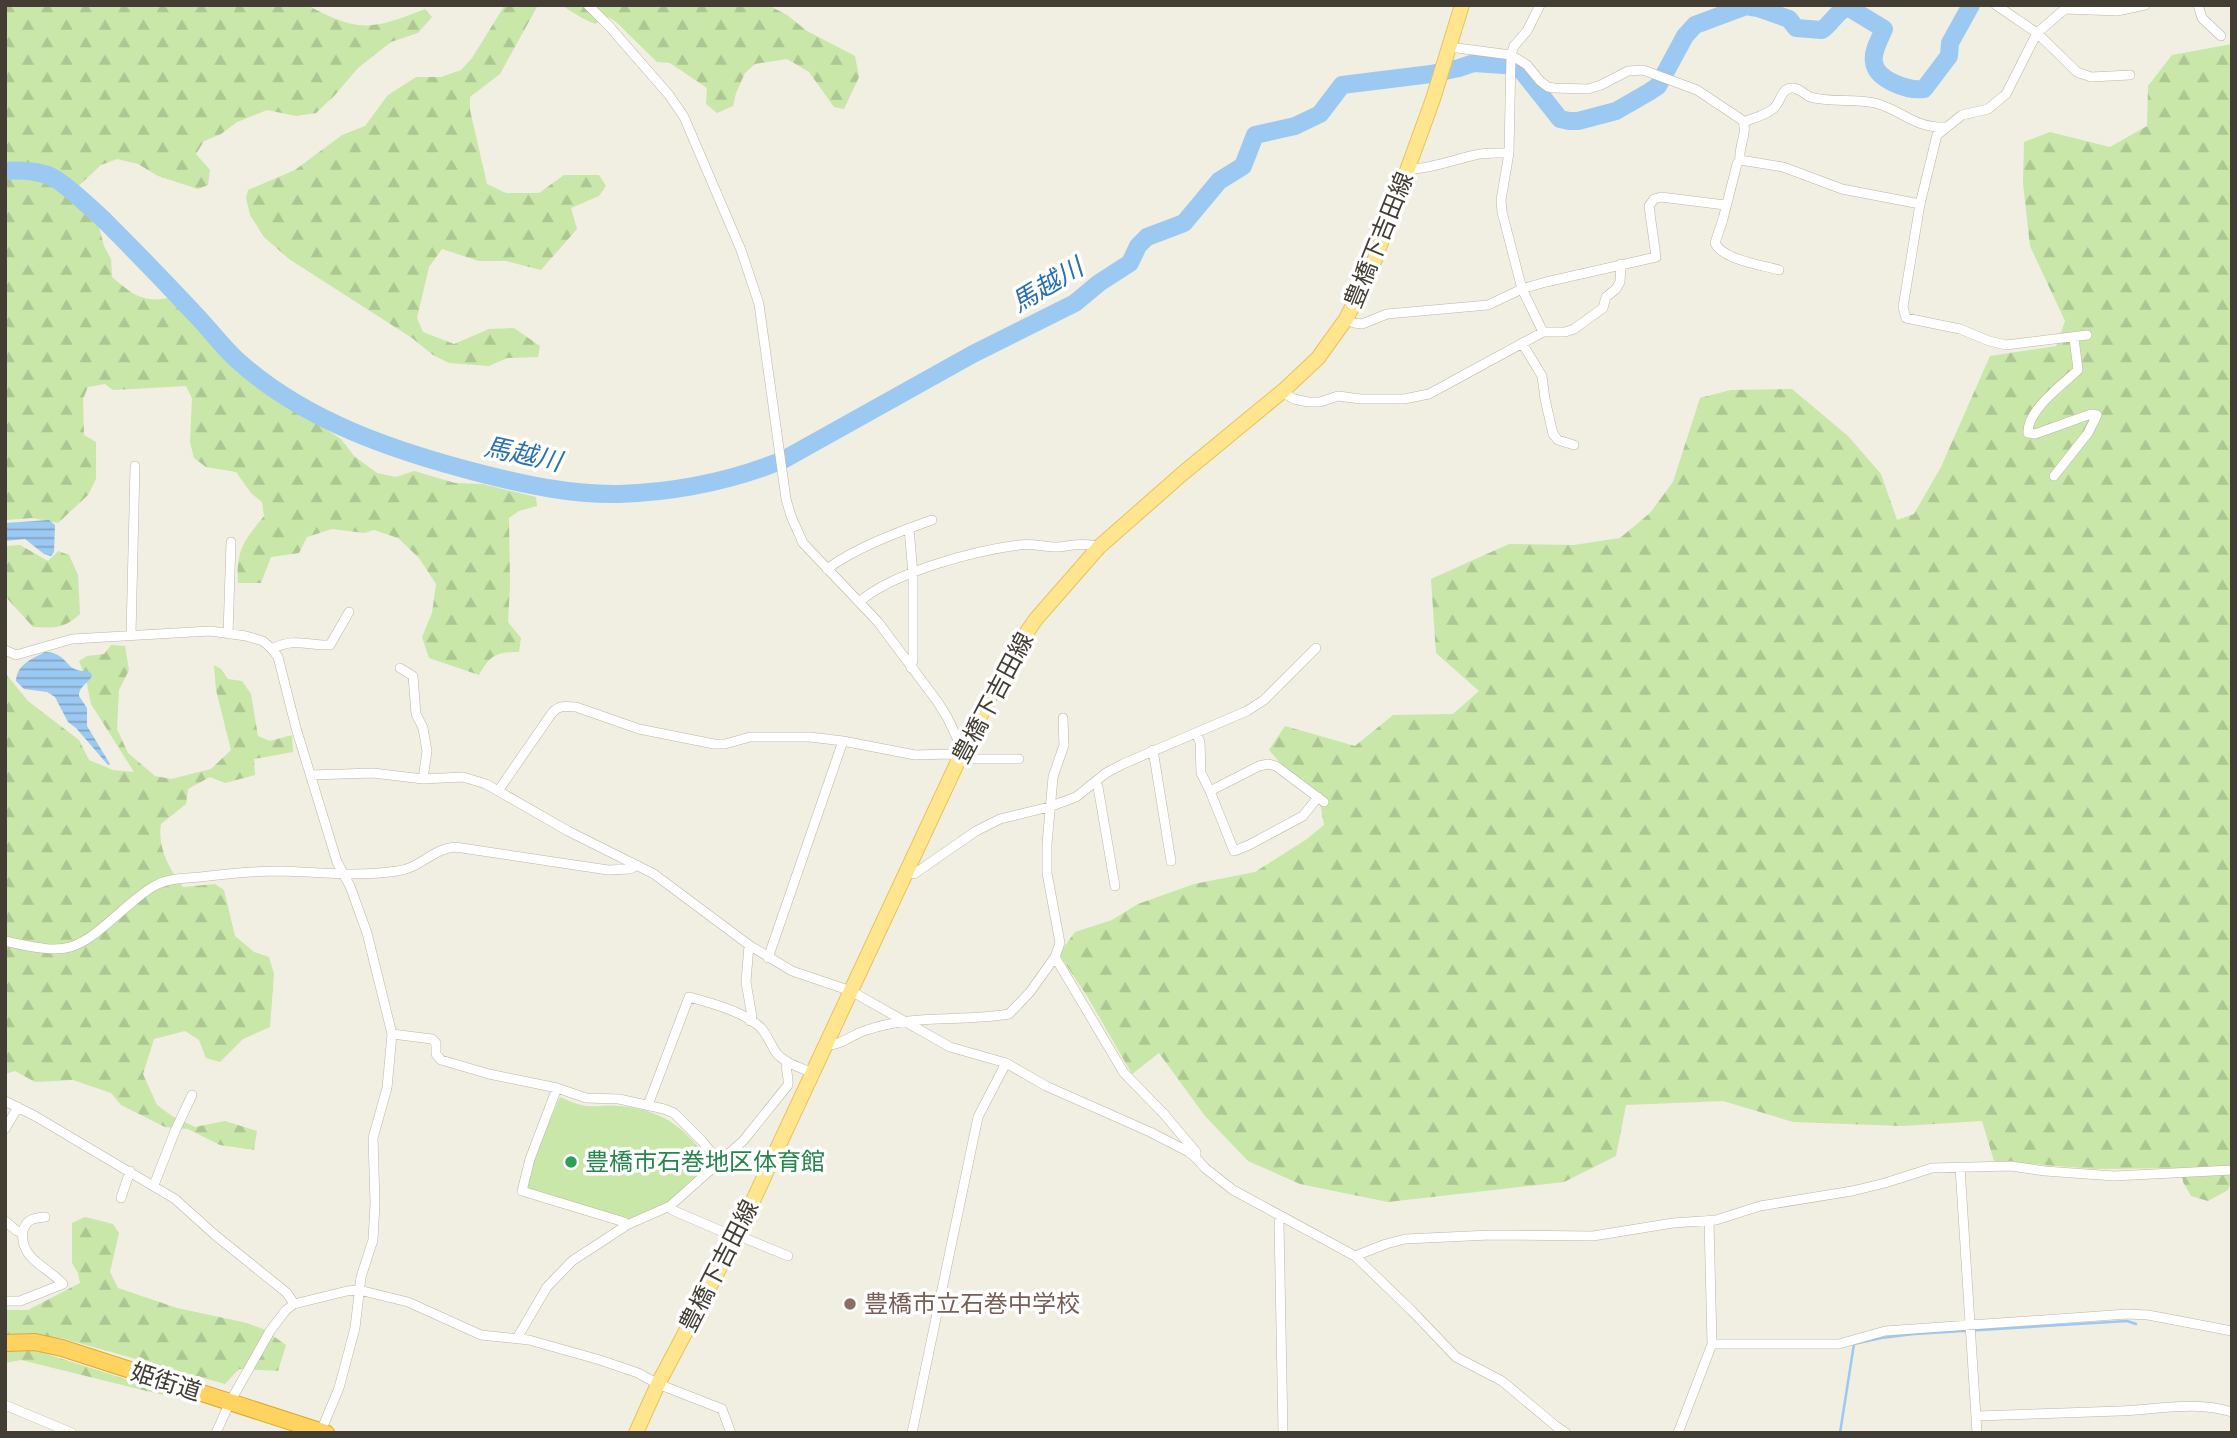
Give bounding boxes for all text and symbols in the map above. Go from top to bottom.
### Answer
street label: 豊橋下吉田線 [1339,168,1418,312]
water label: 馬越川 [1006,251,1091,318]
water label: 馬越川 [482,431,567,477]
street label: 豊橋下吉田線 [947,628,1038,768]
place label: 豊橋市石巻地区体育館 [585,1148,825,1175]
marker: 豊橋市石巻地区体育館 [563,1154,579,1170]
street label: 豊橋下吉田線 [674,1195,763,1336]
place label: 豊橋市立石巻中学校 [864,1290,1080,1317]
marker: 豊橋市立石巻中学校 [842,1296,858,1312]
street label: 姫街道 [128,1358,205,1405]

